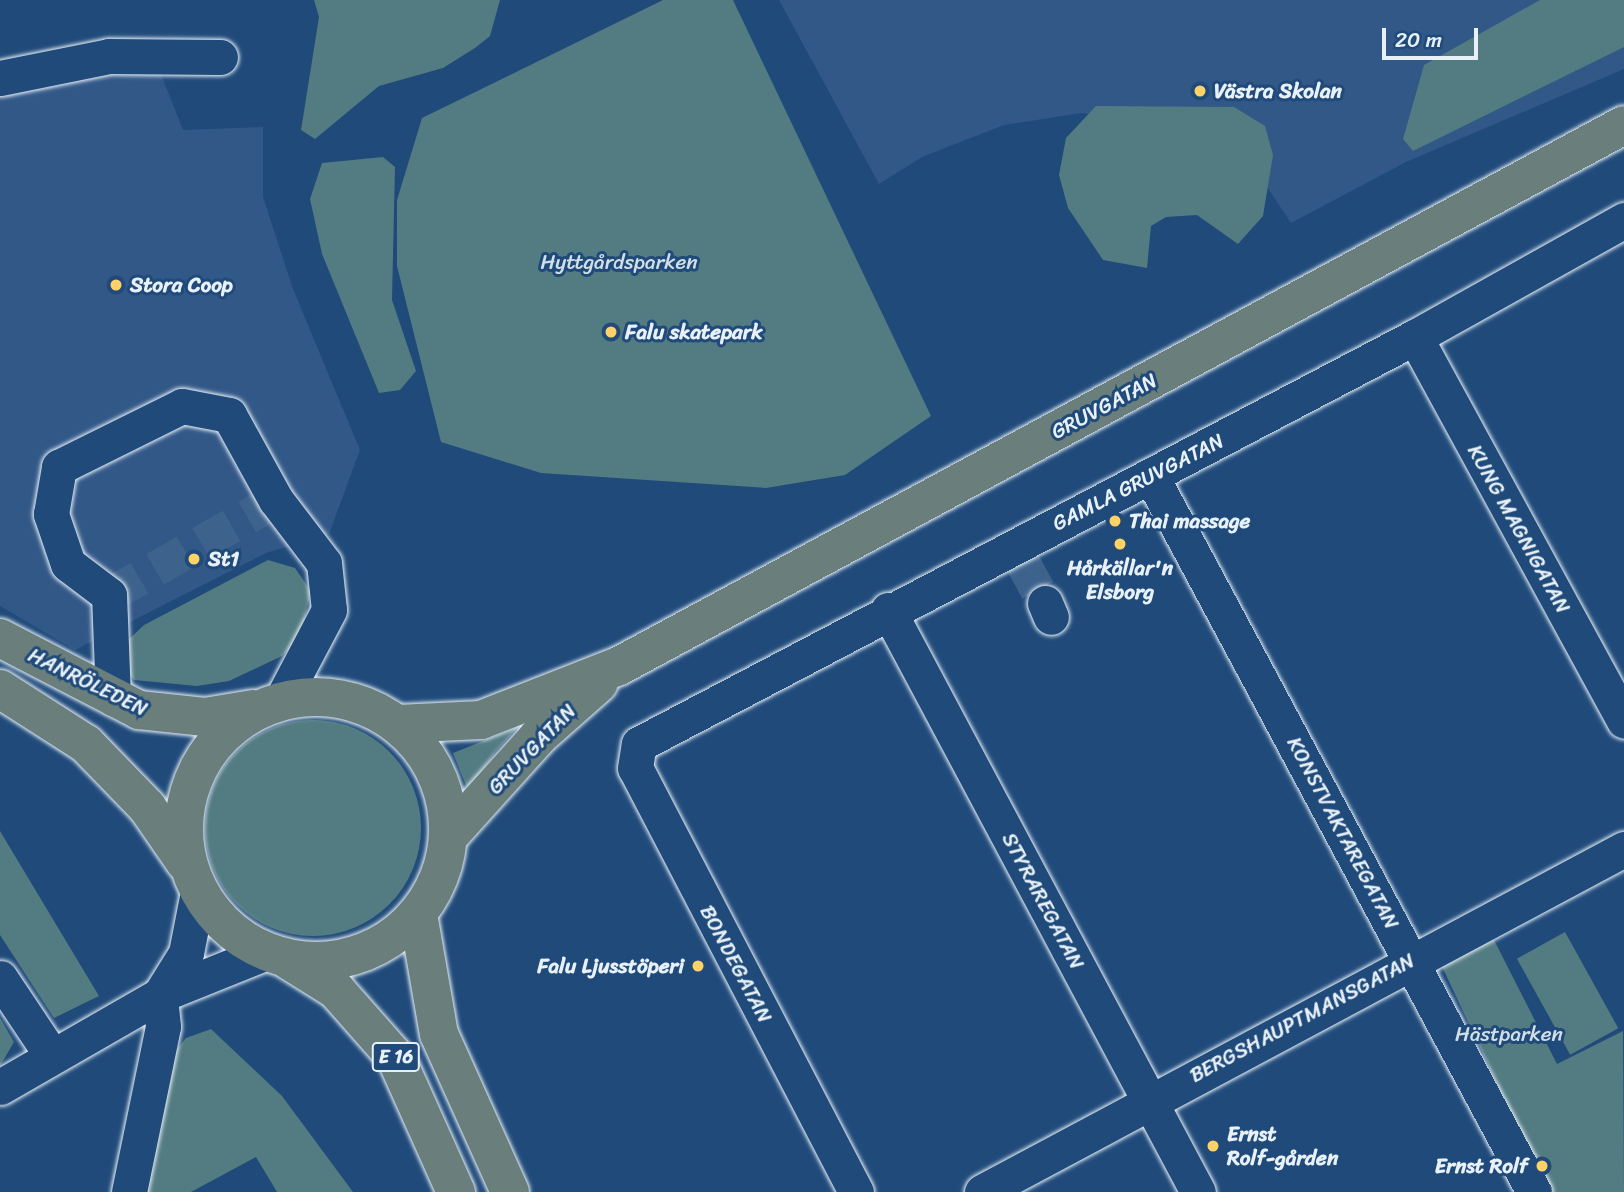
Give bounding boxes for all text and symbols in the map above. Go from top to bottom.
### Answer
scale bar [1386,14,1482,58]
text: 20 m [1395,21,1442,59]
place label: Västra Skolan [1214,78,1342,104]
marker: Västra Skolan [1192,83,1208,99]
park label: Hyttgårdsparken [540,249,698,275]
place label: Stora Coop [130,272,233,298]
marker: Stora Coop [108,277,124,293]
place label: Falu skatepark [625,319,762,345]
marker: Falu skatepark [603,324,619,340]
street label: GRUVGATAN [1047,368,1161,444]
street label: GAMLA GRUVGATAN [1048,428,1228,536]
street label: KUNG MAGNIGATAN [1462,440,1576,618]
place label: Thai massage [1129,508,1250,534]
marker: Thai massage [1107,513,1123,529]
marker: Hårkällar'n Elsborg [1112,536,1128,552]
place label: St1 [208,546,239,572]
marker: St1 [186,551,202,567]
place label: Hårkällar'n Elsborg [1067,555,1173,605]
street label: HANRÖLEDEN [24,642,152,722]
street label: GRUVGATAN [483,699,581,799]
street label: KONSTVAKTAREGATAN [1282,732,1404,934]
street label: STYRAREGATAN [996,828,1090,974]
street label: BONDEGATAN [694,901,778,1027]
street label: BERGSHAUPTMANSGATAN [1185,948,1419,1088]
place label: Falu Ljusstöperi [537,953,684,979]
marker: Falu Ljusstöperi [690,958,706,974]
park label: Hästparken [1455,1021,1563,1047]
road number: E 16 [372,1042,420,1072]
place label: Ernst Rolf-gården [1227,1121,1338,1171]
marker: Ernst Rolf-gården [1205,1138,1221,1154]
place label: Ernst Rolf [1435,1153,1528,1179]
marker: Ernst Rolf [1534,1158,1550,1174]

